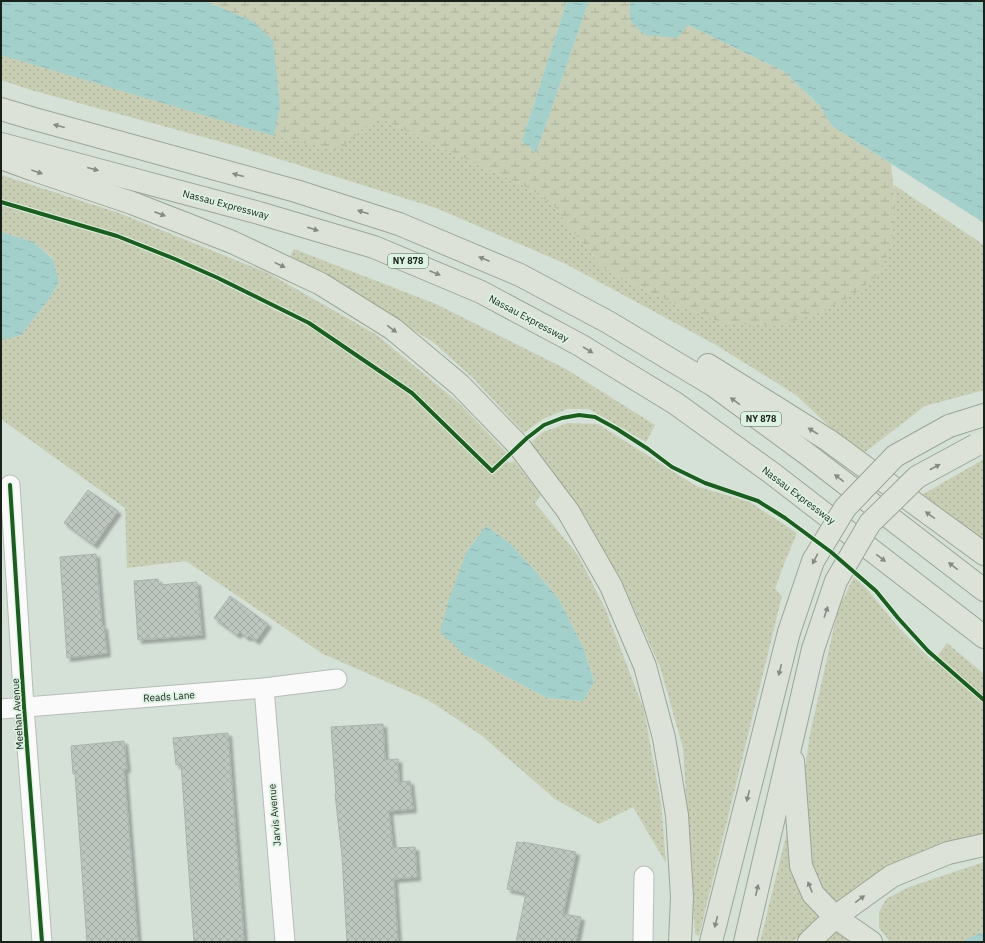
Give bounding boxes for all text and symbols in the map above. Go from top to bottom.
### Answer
one-way arrow [53,123,65,129]
one-way arrow [87,166,99,172]
one-way arrow [32,169,44,175]
one-way arrow [232,172,244,178]
street label: Nassau Expressway [181,187,270,222]
one-way arrow [357,209,369,215]
one-way arrow [155,211,167,217]
one-way arrow [307,226,319,232]
road number: NY 878 [388,254,428,268]
one-way arrow [477,256,489,262]
one-way arrow [274,262,286,268]
one-way arrow [429,270,440,276]
street label: Nassau Expressway [487,292,571,345]
one-way arrow [387,325,398,333]
one-way arrow [583,346,593,354]
one-way arrow [730,397,740,405]
road number: NY 878 [741,412,781,426]
one-way arrow [807,427,819,434]
street label: Nassau Expressway [759,464,838,527]
one-way arrow [929,464,941,470]
one-way arrow [834,474,845,483]
one-way arrow [925,511,935,519]
one-way arrow [812,553,818,564]
one-way arrow [876,554,887,562]
one-way arrow [948,562,959,571]
one-way arrow [823,605,829,617]
one-way arrow [776,663,782,676]
street label: Meehan Avenue [8,677,26,750]
street label: Reads Lane [143,688,196,705]
street label: Jarvis Avenue [265,783,284,847]
one-way arrow [745,790,751,802]
one-way arrow [807,881,813,893]
one-way arrow [754,884,760,897]
one-way arrow [855,895,865,903]
one-way arrow [713,916,719,928]

